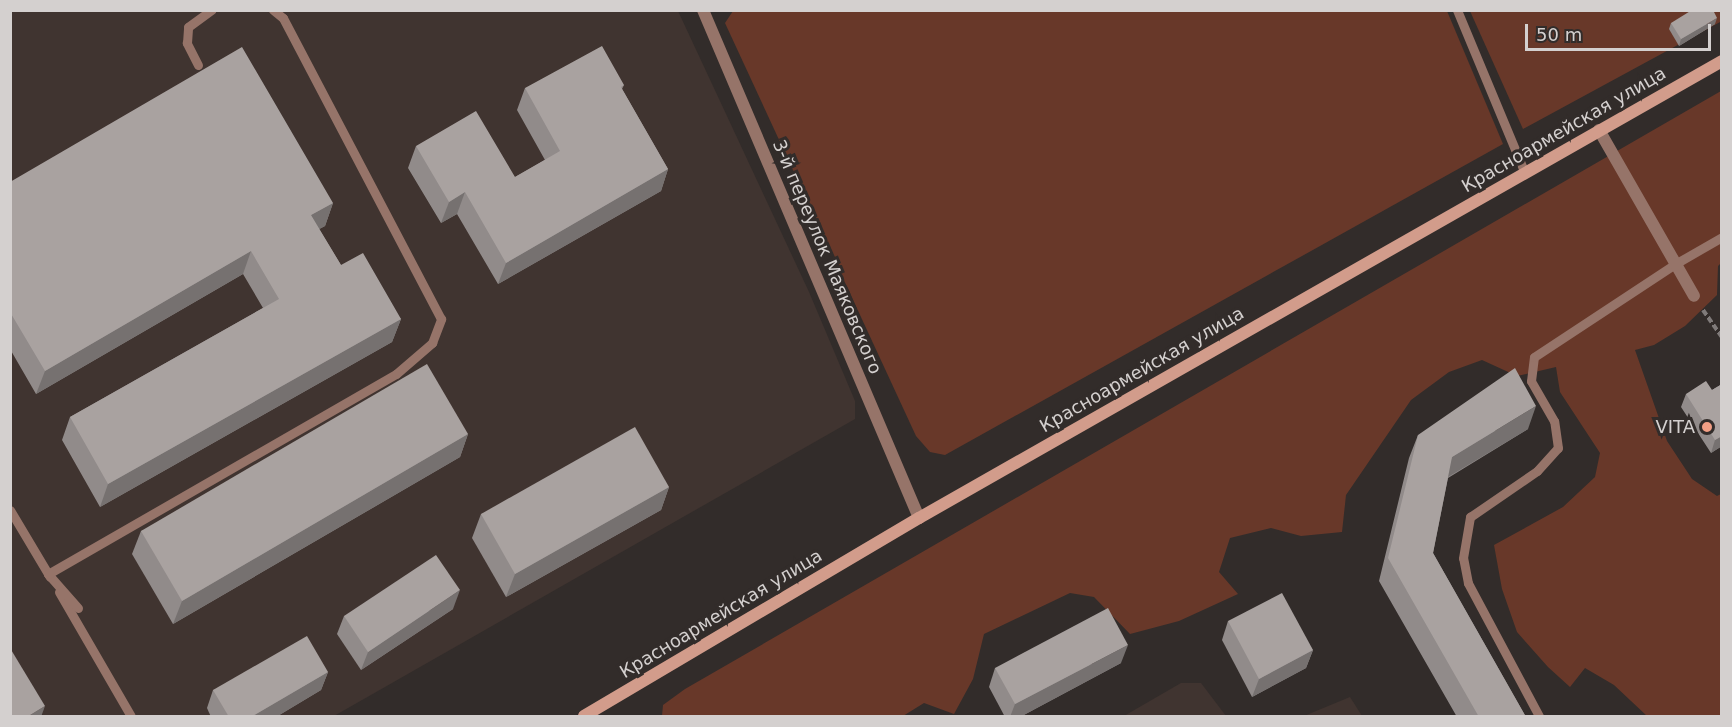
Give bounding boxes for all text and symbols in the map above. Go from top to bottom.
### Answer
scale bar [1528,12,1714,50]
text: 50 m [1536,24,1582,45]
street label: Красноармейская улица [1458,63,1670,197]
street label: 3-й переулок Маяковского [768,137,886,377]
street label: Красноармейская улица [1036,303,1248,437]
place label: VITA [1655,416,1695,438]
marker: VITA [1700,420,1714,434]
street label: Красноармейская улица [616,545,826,683]

